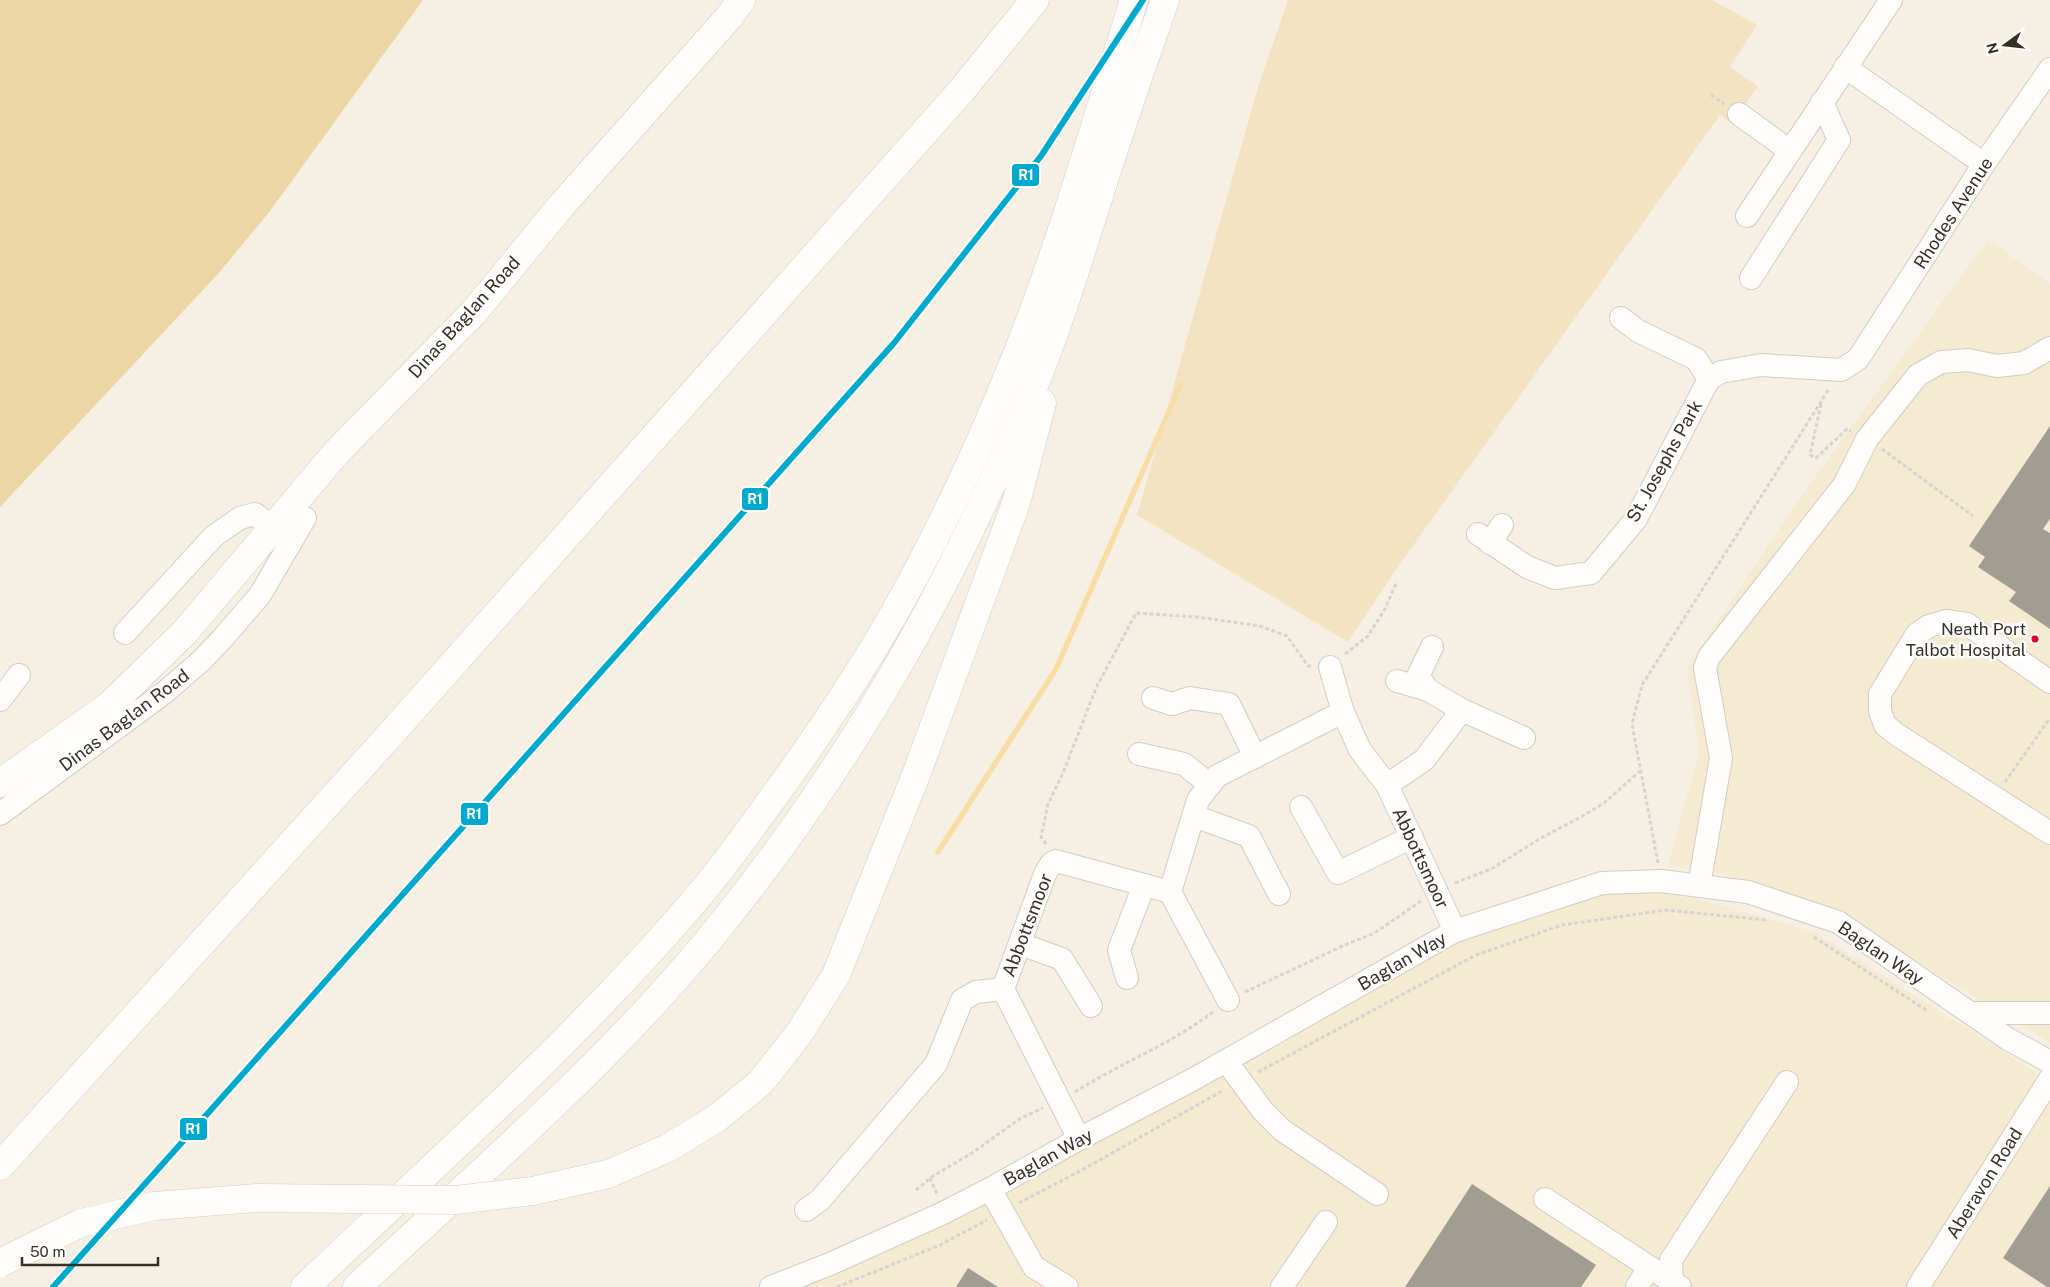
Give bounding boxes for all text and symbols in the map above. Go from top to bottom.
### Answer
north arrow [1980,20,2030,70]
text: N [1983,41,2002,56]
street label: Rhodes Avenue [1909,153,1997,273]
line badge: R1 [1011,163,1040,187]
text: R1 [1018,167,1034,183]
street label: Dinas Baglan Road [404,252,524,382]
street label: St. Josephs Park [1622,396,1706,526]
line badge: R1 [741,487,769,511]
text: R1 [747,491,763,507]
place label: Neath Port Talbot Hospital [1906,619,2026,660]
marker: Neath Port Talbot Hospital [2030,634,2040,644]
street label: Dinas Baglan Road [55,664,193,776]
line badge: R1 [460,802,489,826]
street label: Abbottsmoor [1388,804,1454,912]
text: R1 [466,806,482,822]
street label: Abbottsmoor [998,870,1056,980]
street label: Baglan Way [1834,917,1928,989]
street label: Baglan Way [1354,927,1450,995]
line badge: R1 [179,1117,208,1141]
text: R1 [185,1121,201,1137]
street label: Baglan Way [1000,1124,1097,1190]
street label: Aberavon Road [1942,1124,2026,1242]
scale bar [22,1234,159,1266]
text: 50 m [30,1243,65,1260]

